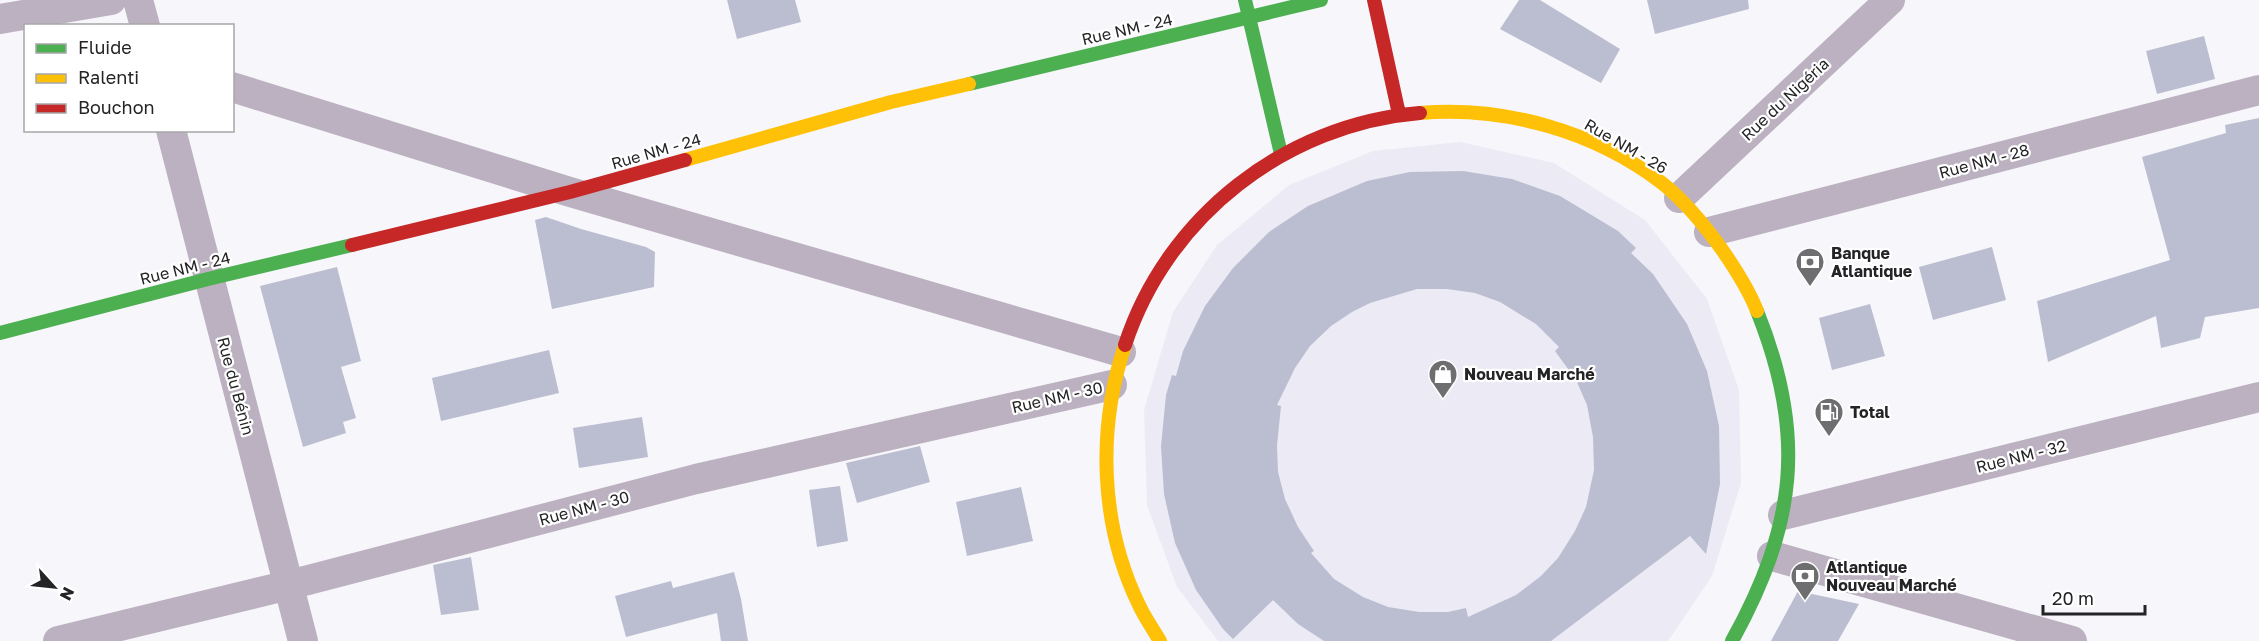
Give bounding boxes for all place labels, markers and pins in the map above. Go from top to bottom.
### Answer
place label: Banque Atlantique [1831,243,1912,281]
bank icon: Banque Atlantique [1794,246,1826,288]
shop icon: Nouveau Marché [1427,358,1459,400]
place label: Nouveau Marché [1464,364,1595,384]
fuel station icon: Total [1813,396,1845,438]
place label: Total [1850,402,1890,422]
place label: Atlantique Nouveau Marché [1826,557,1957,595]
bank icon: Atlantique Nouveau Marché [1789,560,1821,602]

